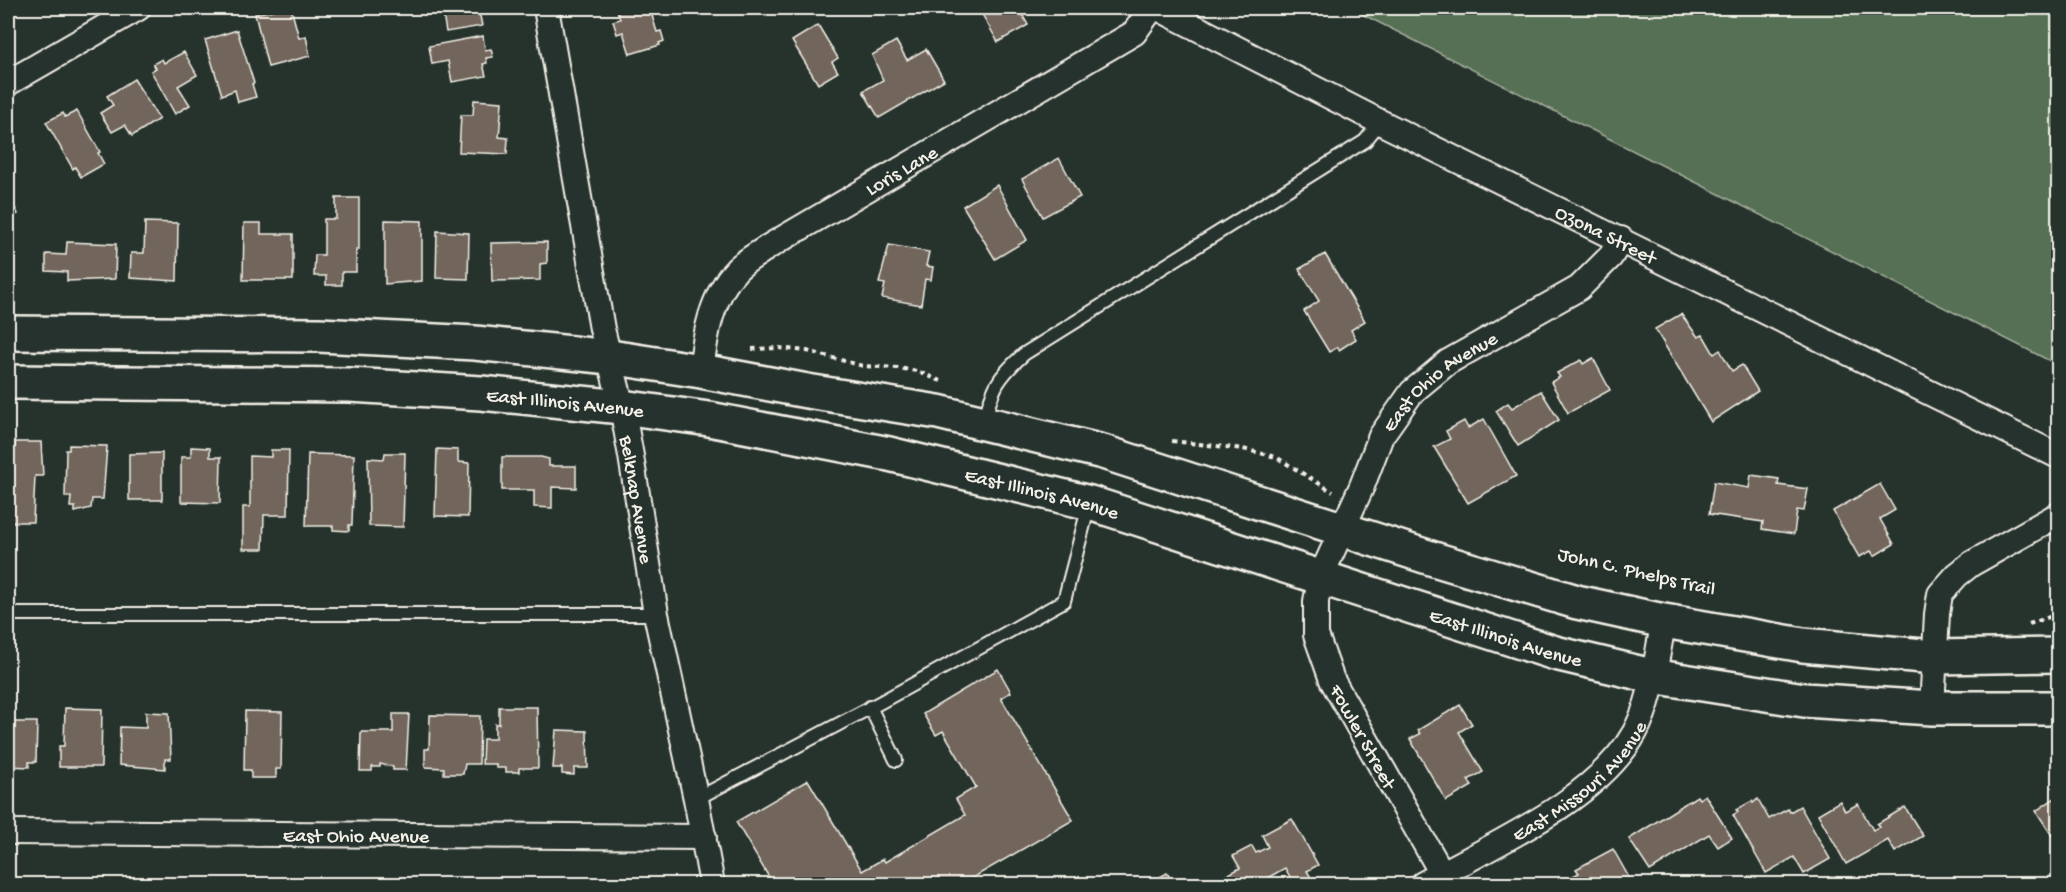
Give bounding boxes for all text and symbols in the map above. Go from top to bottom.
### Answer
street label: Loris Lane [862,142,943,202]
street label: Ozona Street [1550,202,1661,272]
street label: East Ohio Avenue [1379,328,1503,438]
street label: East Illinois Avenue [485,386,646,425]
street label: Belknap Avenue [612,433,656,566]
street label: East Illinois Avenue [962,465,1122,527]
street label: John C. Phelps Trail [1555,544,1717,603]
street label: East Illinois Avenue [1426,605,1584,674]
street label: Fowler Street [1322,681,1400,796]
street label: East Missouri Avenue [1509,718,1654,848]
street label: East Ohio Avenue [283,826,430,850]

